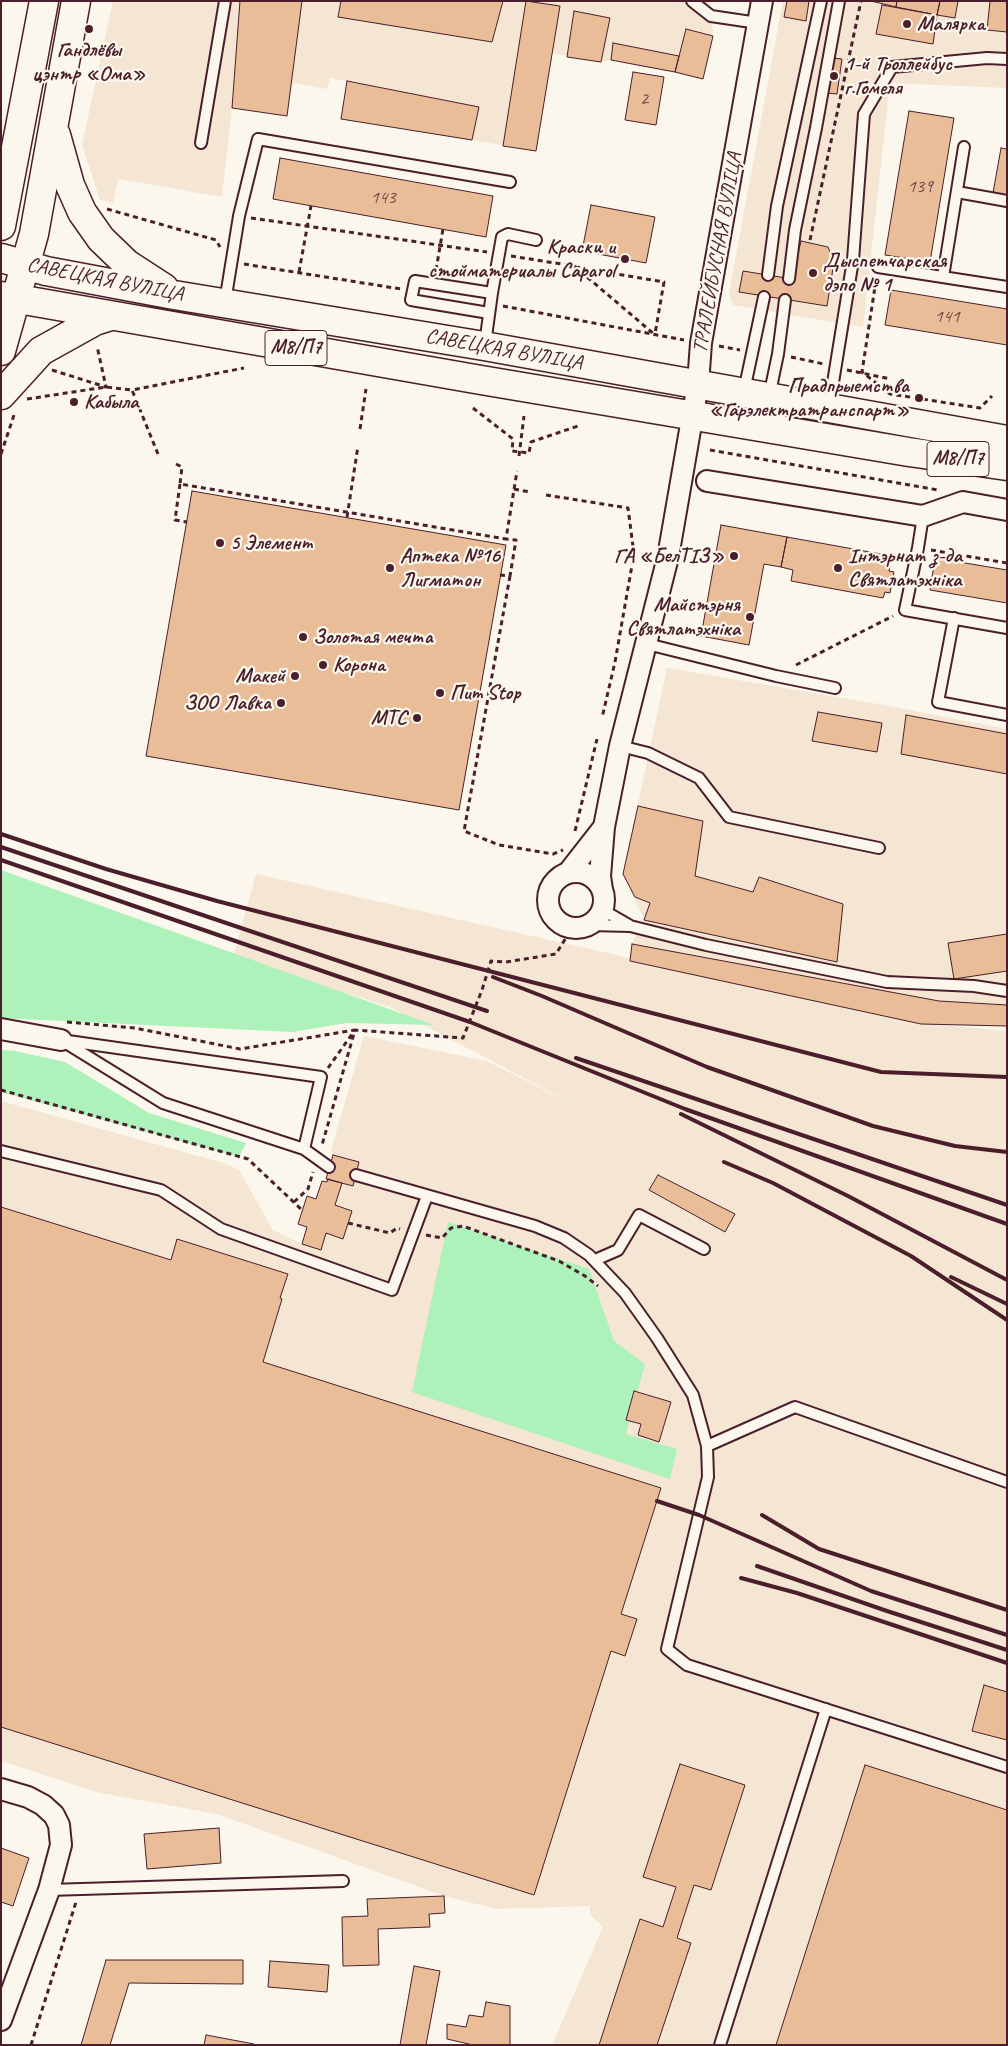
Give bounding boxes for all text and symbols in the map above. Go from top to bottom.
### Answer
place label: Малярка [917,11,985,37]
marker: Малярка [901,18,913,30]
marker: Гандлёвы цэнтр «Ома» [83,23,95,35]
place label: Гандлёвы цэнтр «Ома» [33,37,145,87]
place label: 1-й Троллейбус г.Гомеля [844,51,952,101]
marker: 1-й Троллейбус г.Гомеля [828,70,840,82]
house number: 2 [640,88,648,110]
street label: ТРАЛЕЙБУСНАЯ ВУЛІЦА [688,151,748,355]
house number: 139 [907,176,933,198]
house number: 143 [370,187,396,209]
place label: Краски и стойматериалы Сaparol [428,234,615,284]
place label: Дыспетчарская дэпо № 1 [823,248,946,298]
street label: САВЕЦКАЯ ВУЛІЦА [25,252,185,308]
marker: Краски и стойматериалы Сaparol [619,253,631,265]
marker: Дыспетчарская дэпо № 1 [807,267,819,279]
house number: 141 [934,306,960,328]
street label: САВЕЦКАЯ ВУЛІЦА [424,324,584,376]
road number: М8/П7 [265,330,327,366]
place label: Прадпрыемства «Гарэлектратранспарт» [709,373,909,423]
place label: Кабыла [84,389,138,415]
marker: Прадпрыемства «Гарэлектратранспарт» [913,392,925,404]
marker: Кабыла [68,396,80,408]
road number: М8/П7 [927,442,989,476]
place label: 5 Элемент [230,530,312,556]
marker: 5 Элемент [214,537,226,549]
place label: Аптека №16 Лигматон [400,543,500,593]
place label: ГА «БелТІЗ» [614,543,724,569]
place label: Інтэрнат з-да Святлатэхніка [848,543,962,593]
marker: ГА «БелТІЗ» [728,550,740,562]
marker: Аптека №16 Лигматон [384,562,396,574]
marker: Інтэрнат з-да Святлатэхніка [832,562,844,574]
place label: Майстэрня Святлатэхніка [627,592,740,642]
marker: Майстэрня Святлатэхніка [744,611,756,623]
place label: Золотая мечта [313,624,433,650]
marker: Золотая мечта [297,631,309,643]
place label: Корона [333,652,385,678]
marker: Корона [317,659,329,671]
place label: Макей [236,663,285,689]
marker: Макей [289,670,301,682]
place label: Пит Stop [450,680,520,706]
marker: Пит Stop [434,687,446,699]
place label: ЗОО Лавка [184,690,271,716]
marker: ЗОО Лавка [275,697,287,709]
place label: МТС [371,705,407,731]
marker: МТС [411,712,423,724]

